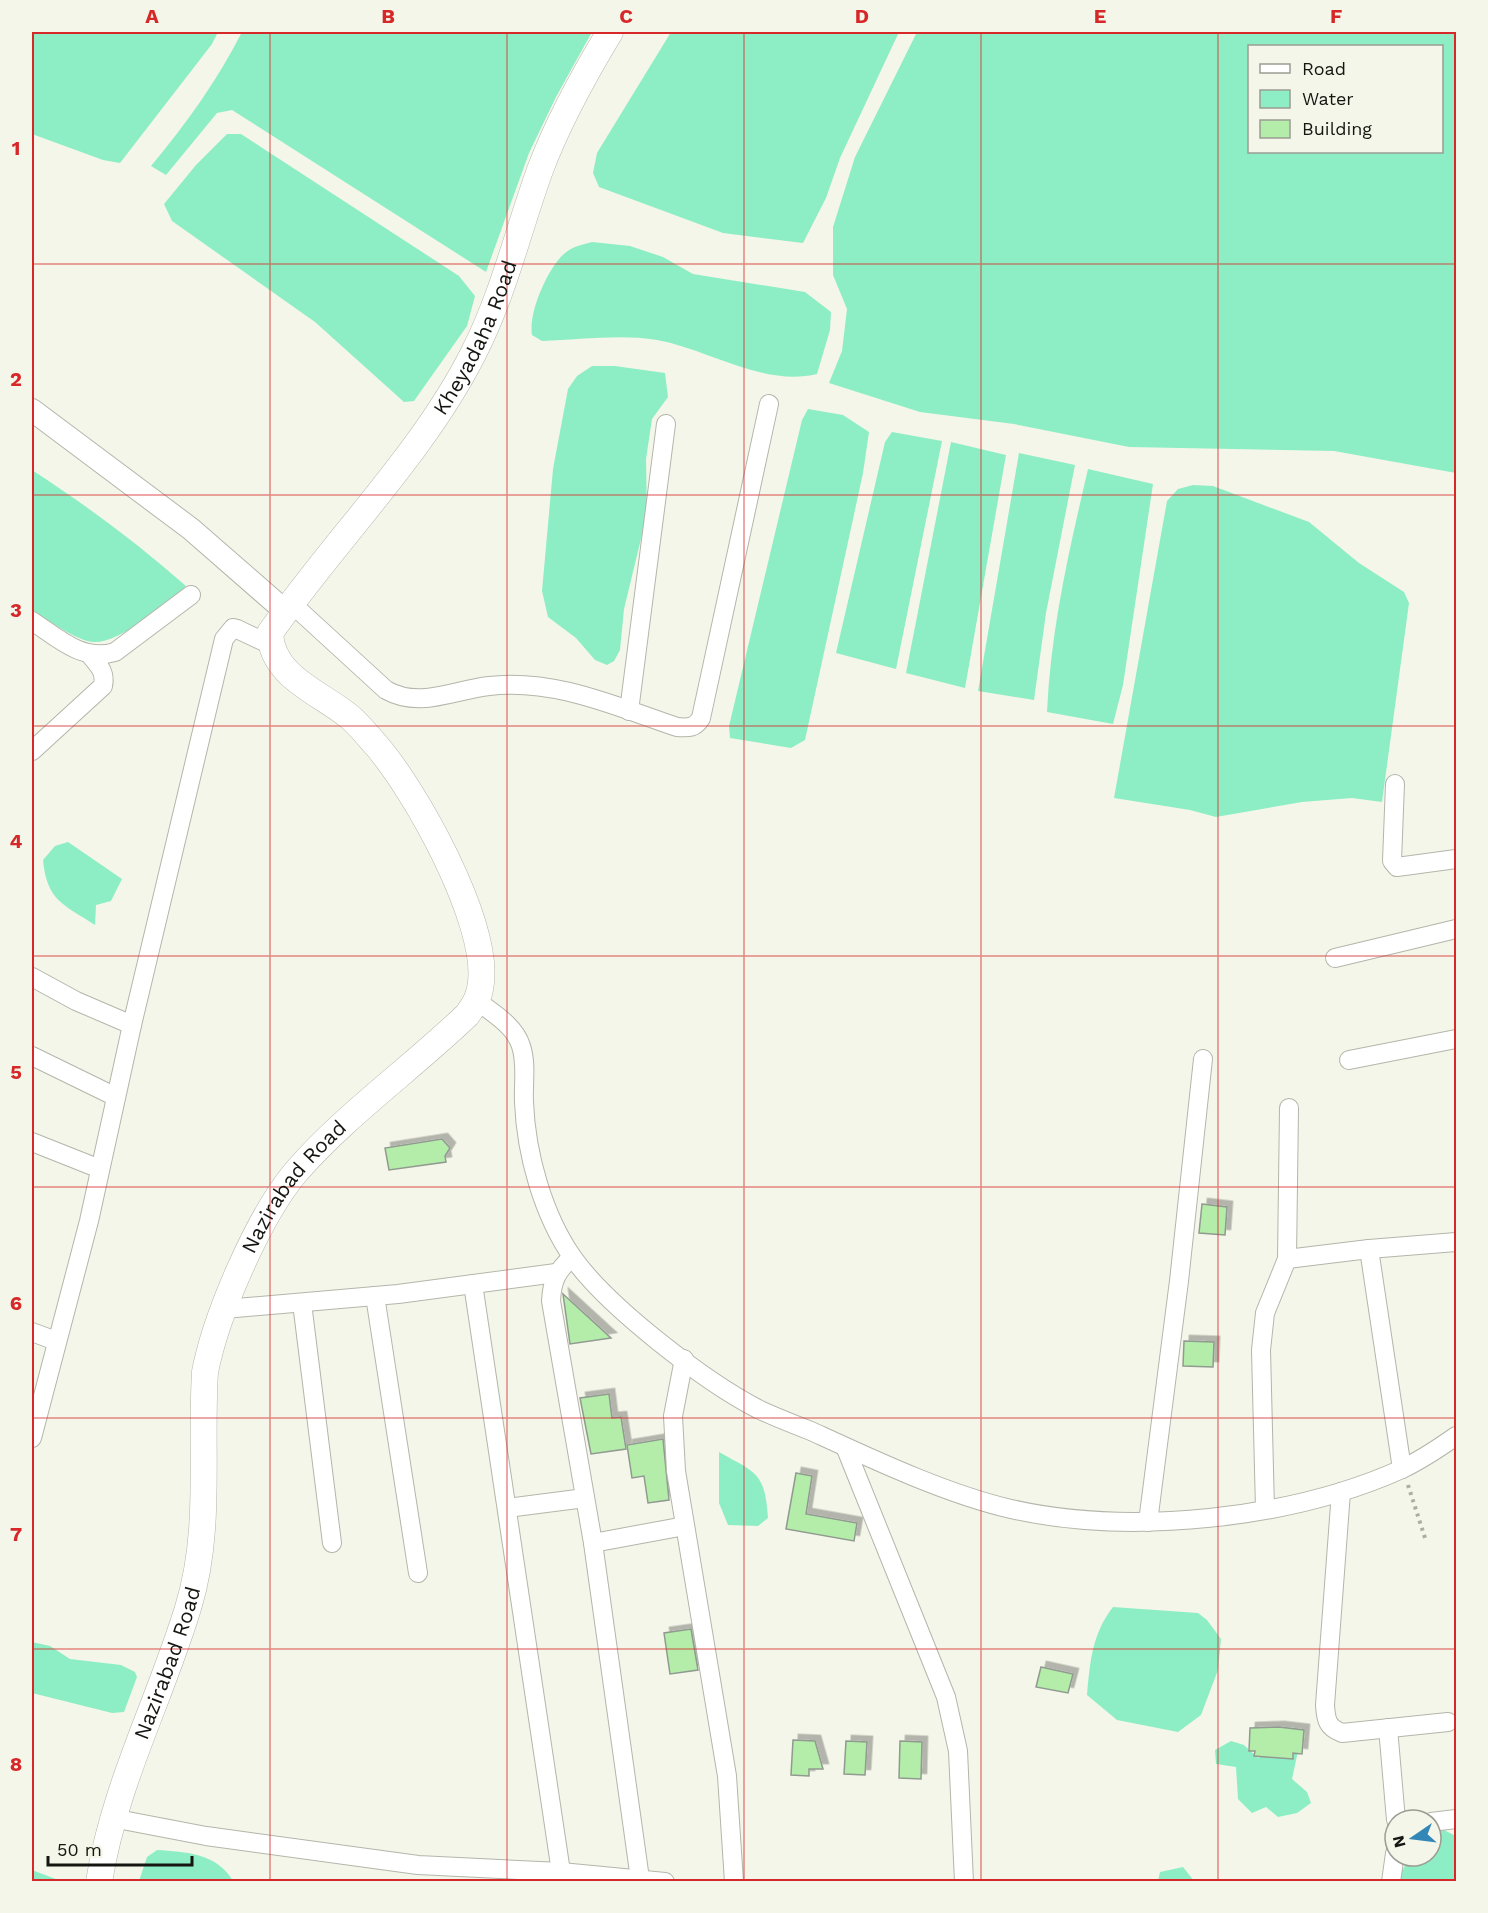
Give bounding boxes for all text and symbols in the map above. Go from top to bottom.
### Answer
text: A [145,4,159,28]
text: B [381,4,395,28]
text: C [619,4,633,28]
text: D [855,4,869,28]
text: E [1094,4,1106,28]
text: F [1330,4,1342,28]
legend [1248,45,1443,153]
text: Road [1302,58,1346,79]
text: Water [1302,88,1354,109]
text: Building [1302,118,1372,139]
text: 1 [12,136,20,160]
street label: Kheyadaha Road [428,257,522,419]
text: 2 [10,367,22,391]
text: 3 [10,598,22,622]
text: 4 [10,829,23,853]
text: 5 [10,1060,22,1084]
street label: Nazirabad Road [236,1115,351,1257]
text: 6 [10,1291,22,1315]
text: 7 [10,1522,22,1546]
street label: Nazirabad Road [128,1584,205,1743]
text: 8 [10,1752,22,1776]
north arrow [1383,1808,1443,1868]
scale bar [48,1829,192,1867]
text: N [1388,1833,1410,1850]
text: 50 m [57,1839,102,1860]

